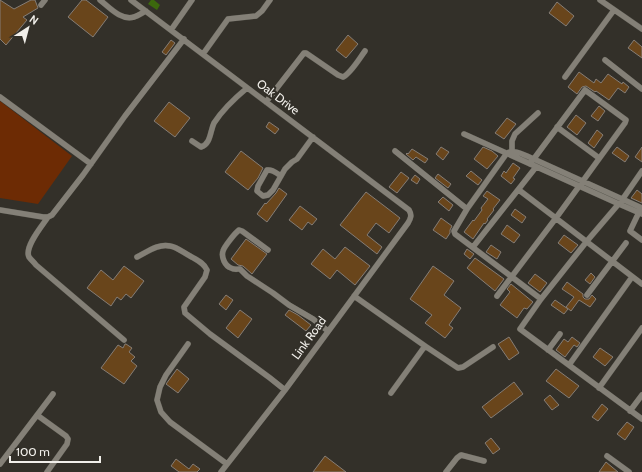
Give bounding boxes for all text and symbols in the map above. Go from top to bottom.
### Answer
north arrow [8,8,48,48]
text: N [27,12,41,28]
street label: Oak Drive [254,76,303,118]
street label: Link Road [288,313,329,362]
scale bar [10,438,100,464]
text: 100 m [16,444,50,459]

